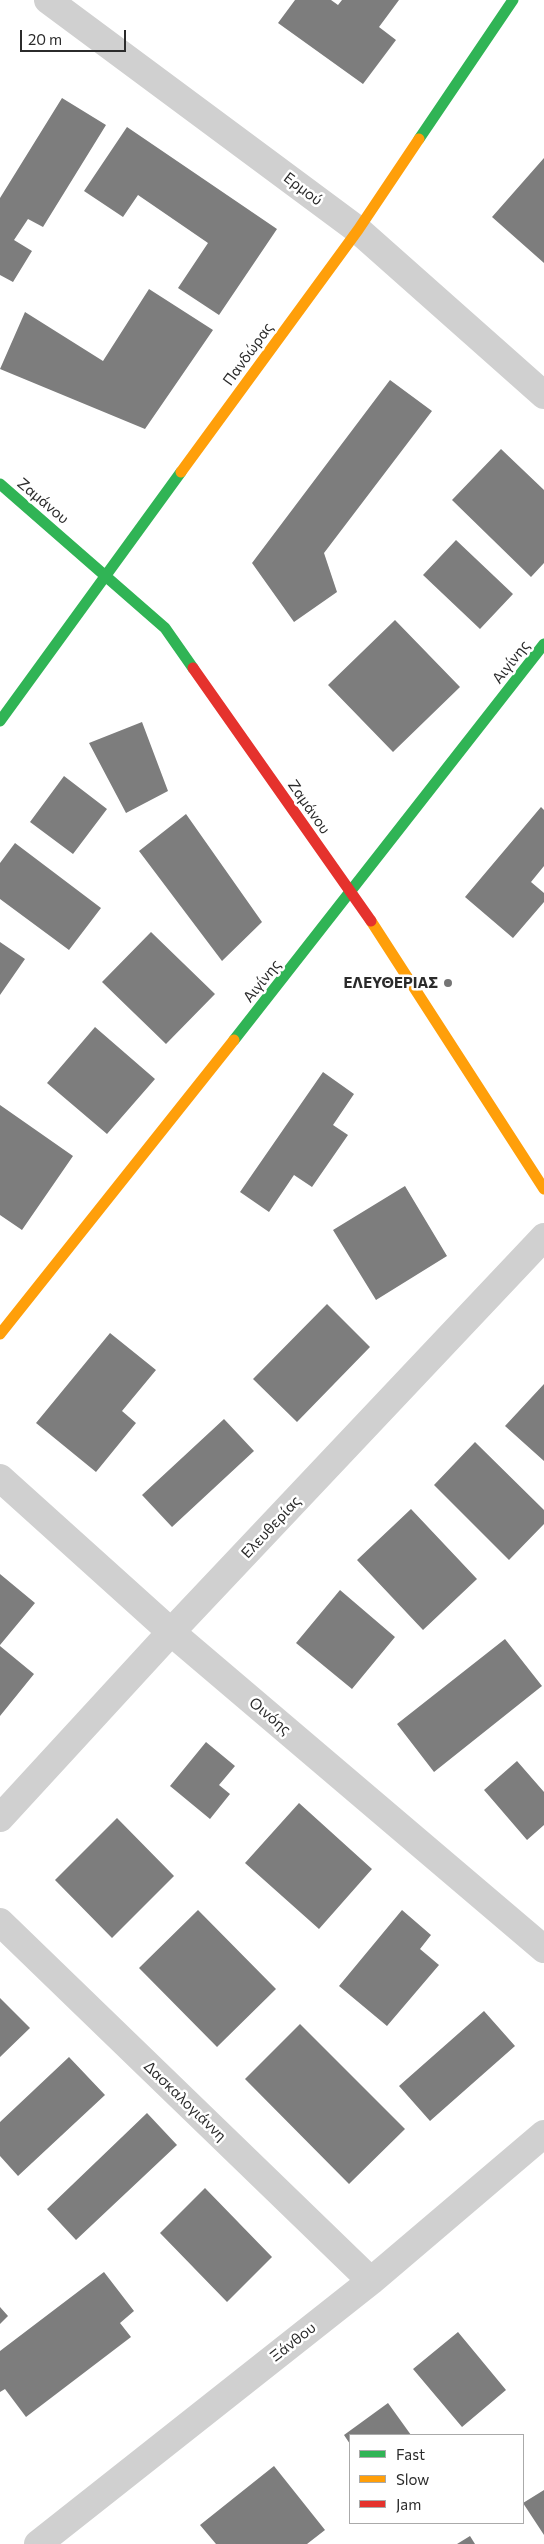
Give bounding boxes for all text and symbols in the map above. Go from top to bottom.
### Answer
scale bar [22,20,129,52]
text: 20 m [28,30,62,48]
street label: Ερμού [280,169,326,209]
street label: Πανδώρας [219,319,277,389]
street label: Ζαμάνου [14,474,72,528]
street label: Αιγίνης [489,637,533,687]
street label: Ζαμάνου [284,777,334,837]
street label: Αιγίνης [239,956,285,1006]
place label: ΕΛΕΥΘΕΡΙΑΣ [343,974,438,992]
marker: ΕΛΕΥΘΕΡΙΑΣ [442,977,454,989]
street label: Ελευθερίας [238,1492,304,1562]
street label: Οινόης [246,1693,294,1739]
street label: Δασκαλογιάννη [140,2057,230,2145]
street label: Ξάνθου [267,2319,319,2365]
legend [349,2434,524,2524]
text: Fast [396,2445,425,2463]
text: Slow [396,2470,429,2488]
text: Jam [396,2495,421,2513]

